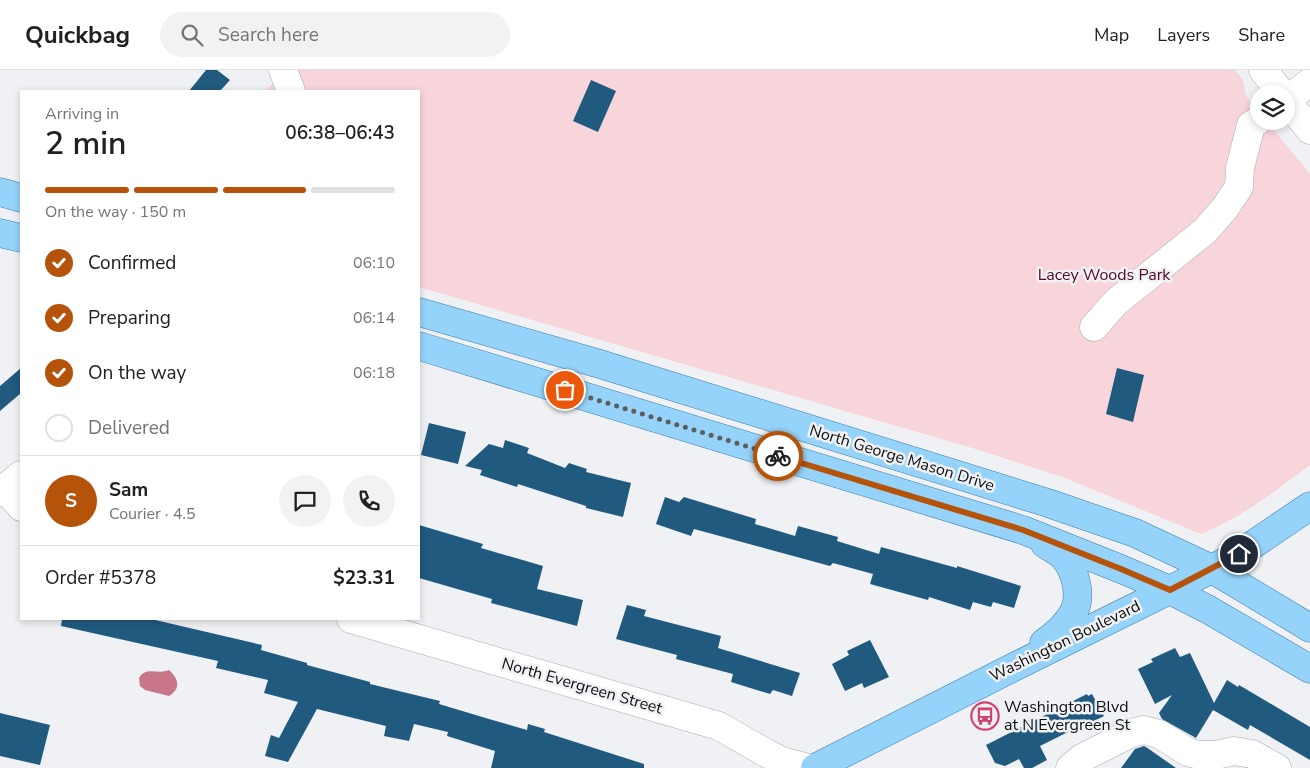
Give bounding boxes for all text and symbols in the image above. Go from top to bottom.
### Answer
search box [160,12,510,57]
text: Quickbag [25,19,130,51]
icon: search [178,21,206,49]
text: Search here [218,22,319,48]
text: Map [1094,23,1129,47]
text: Layers [1157,23,1210,47]
text: Share [1238,23,1285,47]
map controls [1250,85,1295,130]
button: layers [1250,85,1295,130]
text: Arriving in [45,103,119,125]
text: 06:38–06:43 [285,120,395,146]
text: 2 min [45,122,127,165]
text: On the way · 150 m [45,201,186,223]
icon: check [45,249,73,277]
text: Confirmed [88,250,176,276]
text: 06:10 [353,252,395,274]
park label: Lacey Woods Park [1038,264,1171,286]
icon: check [45,304,73,332]
text: Preparing [88,305,171,331]
text: 06:14 [353,307,395,329]
icon: check [45,359,73,387]
text: On the way [88,360,186,386]
text: 06:18 [353,362,395,384]
pin [544,369,586,411]
icon: bag [551,376,579,404]
text: Delivered [88,415,170,441]
street label: North George Mason Drive [807,419,997,497]
courier [753,431,803,481]
icon: bike [764,442,792,470]
button: chat [279,475,331,527]
button: phone [343,475,395,527]
text: Sam [109,477,148,503]
text: S [65,488,77,514]
text: Courier · 4.5 [109,503,195,525]
pin [1218,533,1260,575]
icon: home [1225,540,1253,568]
text: Order #5378 [45,565,156,591]
text: $23.31 [333,565,395,591]
street label: Washington Boulevard [986,595,1144,687]
street label: North Evergreen Street [499,653,665,720]
place label: Washington Blvd at N Evergreen St [1004,696,1131,736]
bus stop icon: Washington Blvd at N Evergreen St [970,701,1000,731]

